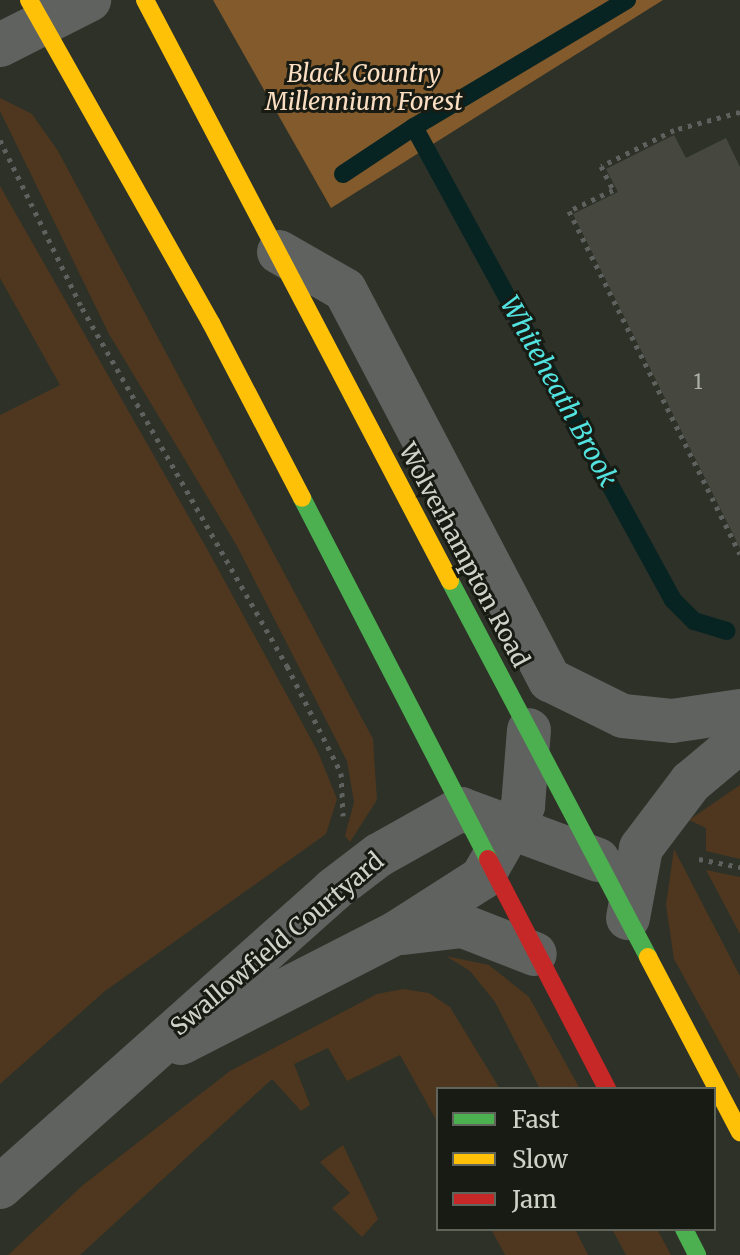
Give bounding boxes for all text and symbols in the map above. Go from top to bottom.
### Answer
park label: Black Country Millennium Forest [265,60,463,116]
water label: Whiteheath Brook [494,290,624,492]
house number: 1 [693,369,703,393]
street label: Wolverhampton Road [393,438,535,672]
street label: Swallowfield Courtyard [165,846,389,1042]
legend [436,1087,716,1231]
text: Fast [512,1104,560,1135]
text: Slow [512,1144,568,1175]
text: Jam [512,1184,557,1215]

